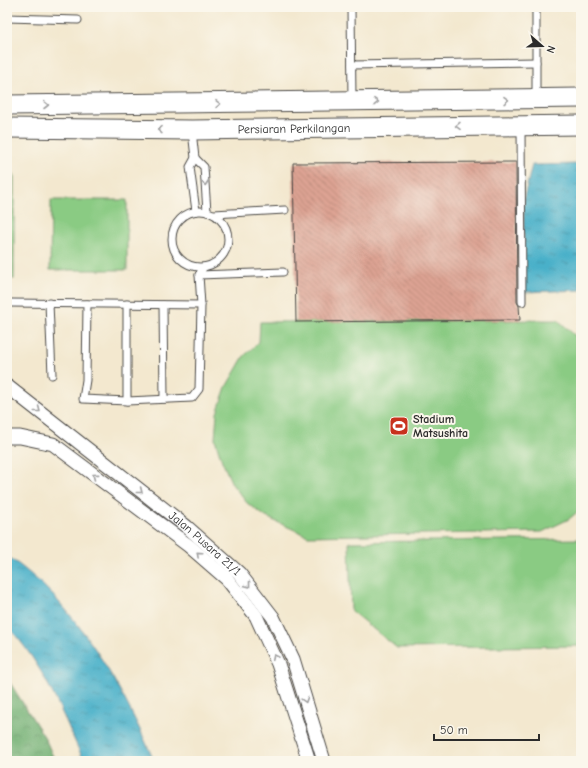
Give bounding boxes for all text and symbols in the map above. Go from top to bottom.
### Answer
north arrow [522,26,562,66]
text: N [544,44,558,55]
one-way arrow [503,96,509,104]
one-way arrow [373,98,379,106]
one-way arrow [215,100,221,108]
one-way arrow [43,101,49,109]
street label: Persiaran Perkilangan [238,121,350,136]
one-way arrow [455,122,461,130]
one-way arrow [157,126,163,134]
one-way arrow [200,180,209,186]
one-way arrow [33,406,40,413]
place label: Stadium Matsushita [413,412,468,440]
sports icon: Stadium Matsushita [388,415,410,437]
one-way arrow [93,474,100,481]
one-way arrow [135,486,142,493]
street label: Jalan Pusara 21/1 [166,508,244,579]
one-way arrow [196,552,203,559]
one-way arrow [244,580,251,587]
one-way arrow [272,654,280,662]
one-way arrow [300,697,309,704]
scale bar [434,716,539,742]
text: 50 m [440,723,468,737]

